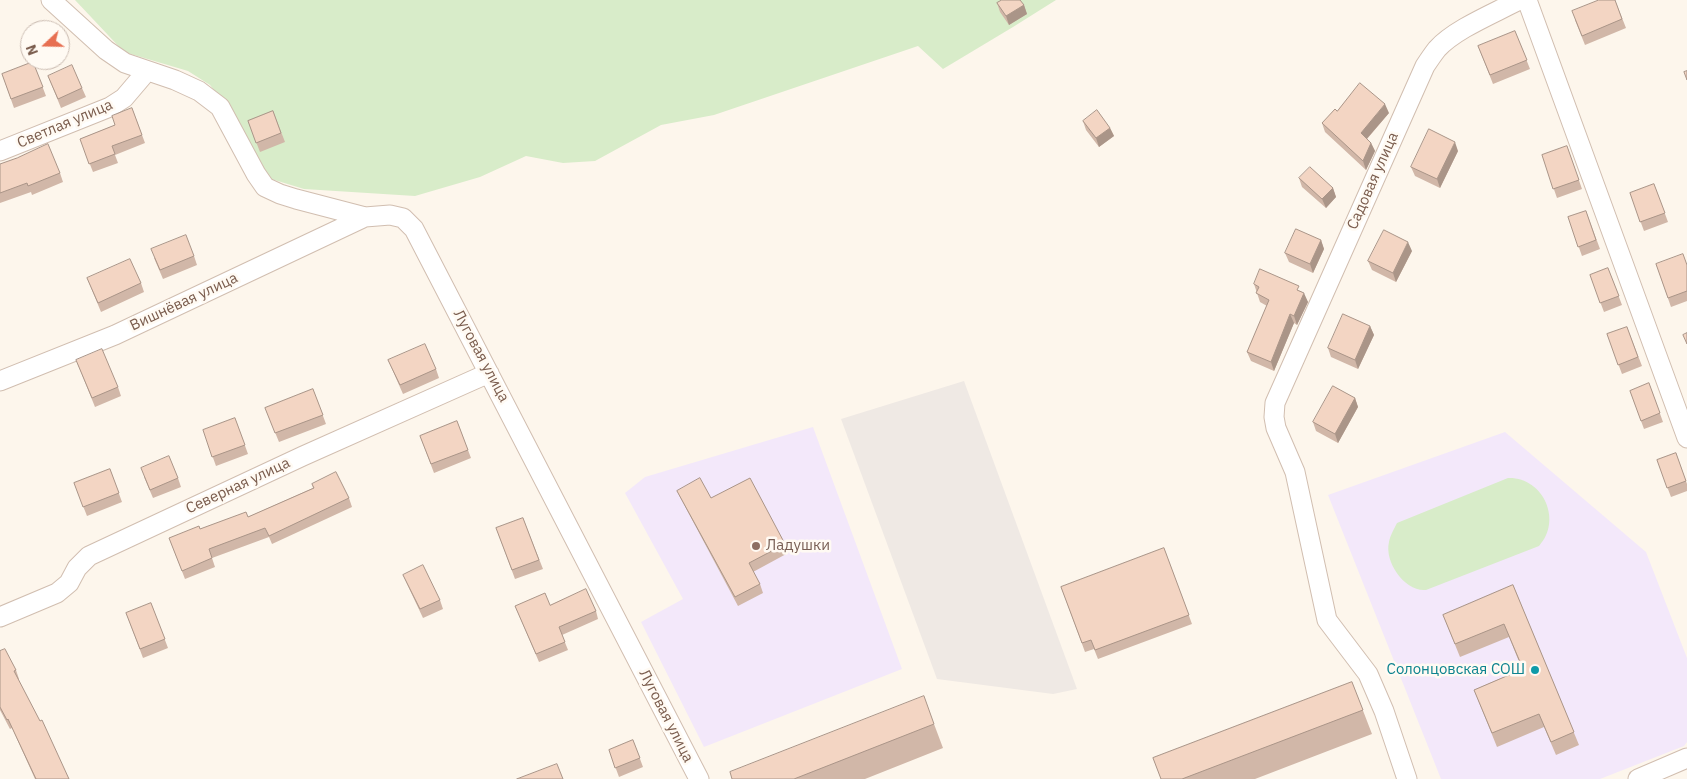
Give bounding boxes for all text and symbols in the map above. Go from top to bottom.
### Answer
north arrow [20,20,70,70]
text: N [22,42,42,58]
street label: Светлая улица [15,96,115,152]
street label: Садовая улица [1344,130,1402,232]
street label: Вишнёвая улица [127,269,241,335]
street label: Луговая улица [449,307,513,405]
street label: Северная улица [183,454,293,518]
place label: Ладушки [766,537,830,555]
marker: Ладушки [750,540,762,552]
place label: Солонцовская СОШ [1387,661,1525,679]
marker: Солонцовская СОШ [1529,664,1541,676]
street label: Луговая улица [635,667,697,765]

